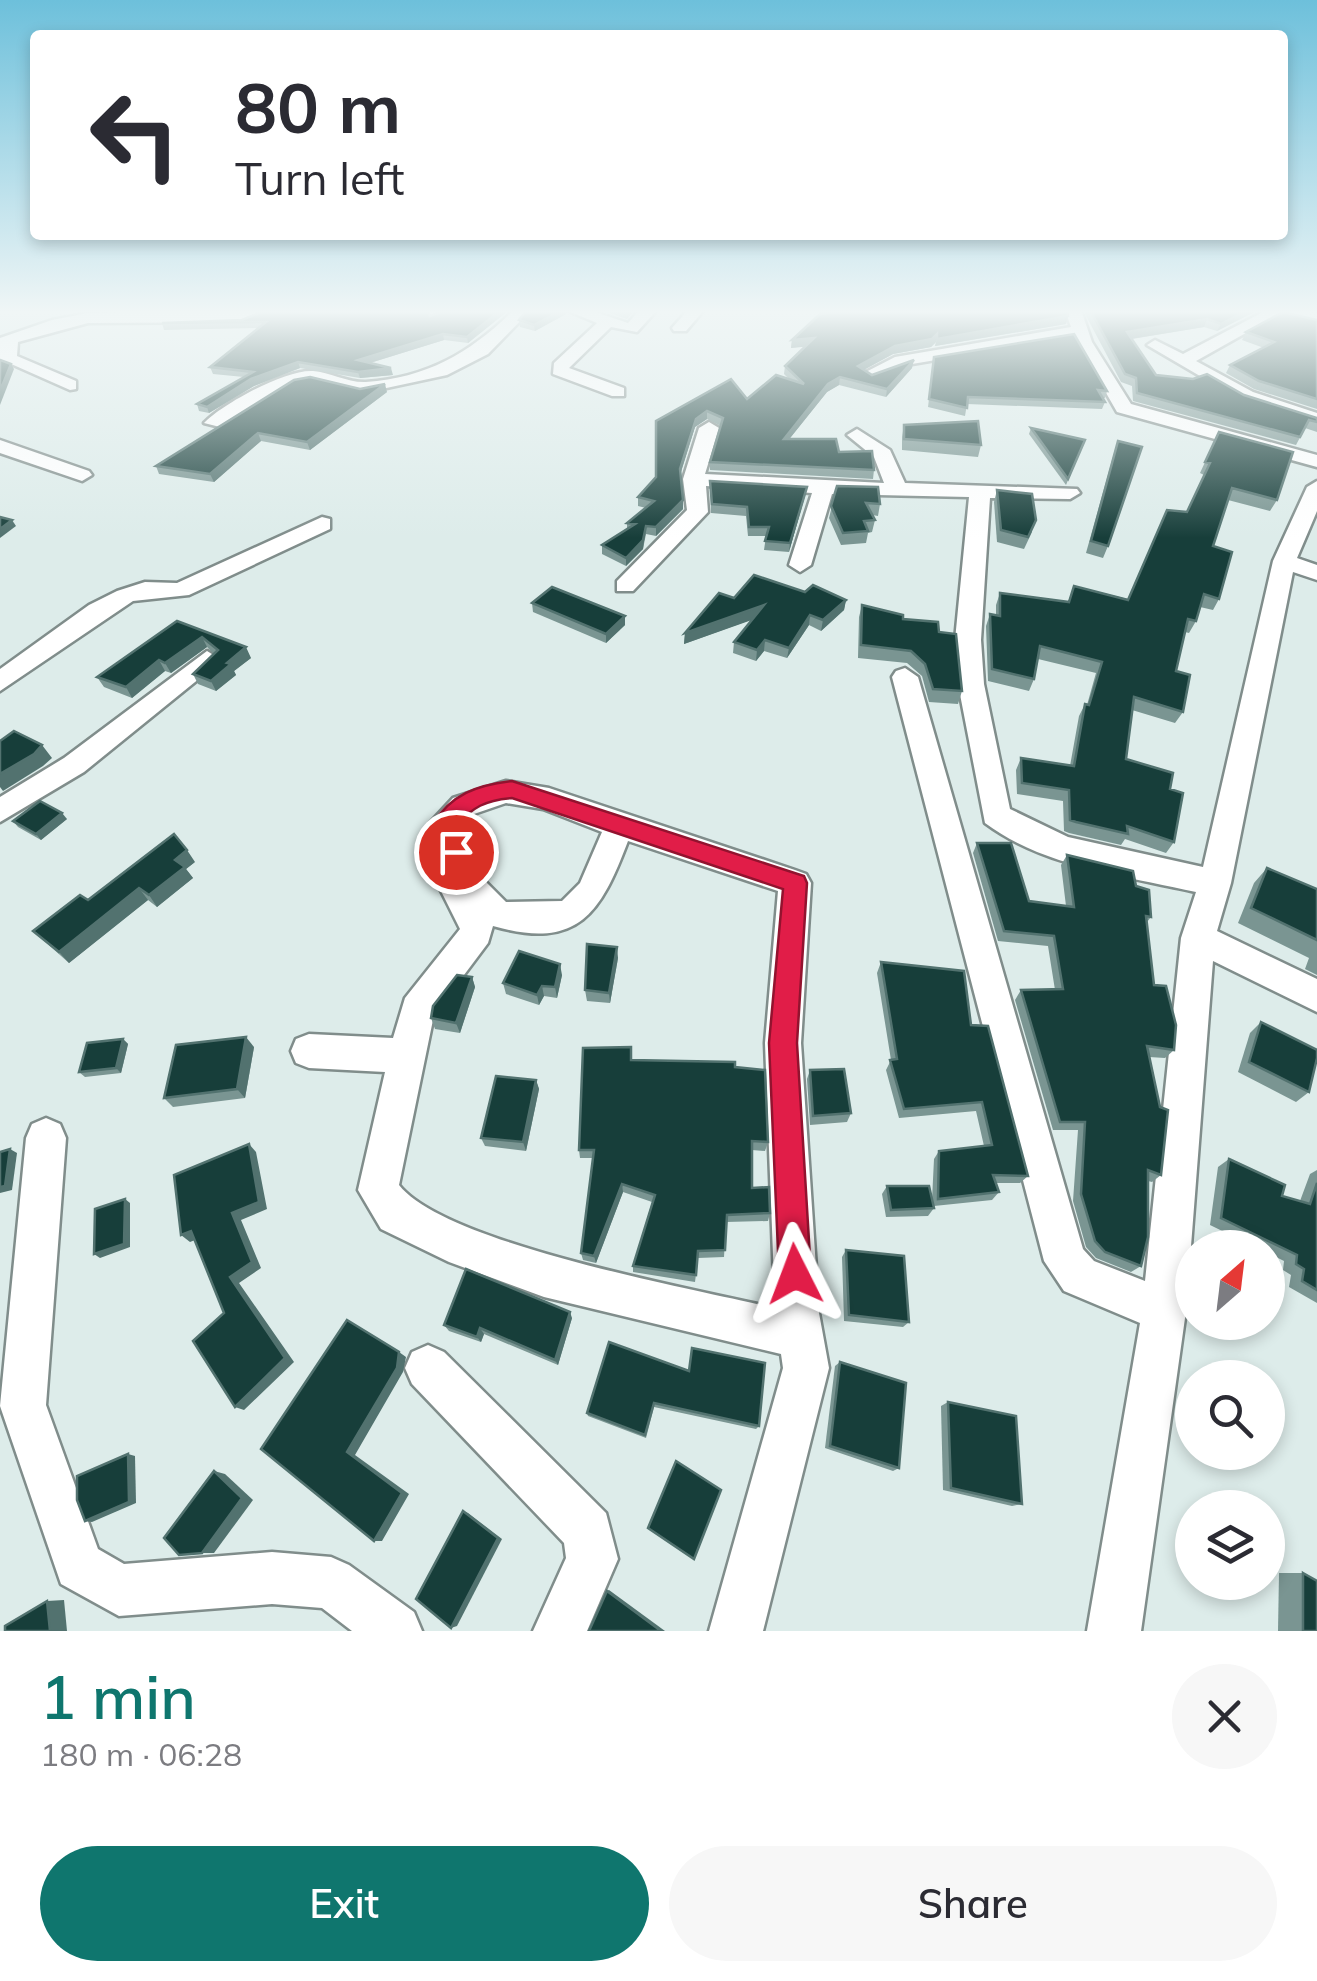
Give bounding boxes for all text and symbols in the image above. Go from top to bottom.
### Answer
text: 80 m [235,63,401,151]
icon: left [70,70,200,200]
text: Turn left [235,150,404,206]
pin [414,810,499,895]
icon: arrive [429,825,484,880]
position arrow [743,1222,847,1326]
north arrow [1175,1230,1285,1340]
map controls [1175,1230,1285,1600]
button: search [1175,1360,1285,1470]
button: layers [1175,1490,1285,1600]
text: 1 min [40,1659,196,1734]
button: close [1172,1664,1277,1769]
text: 180 m · 06:28 [40,1734,242,1774]
button: Exit [40,1846,649,1961]
button: Share [669,1846,1277,1961]

